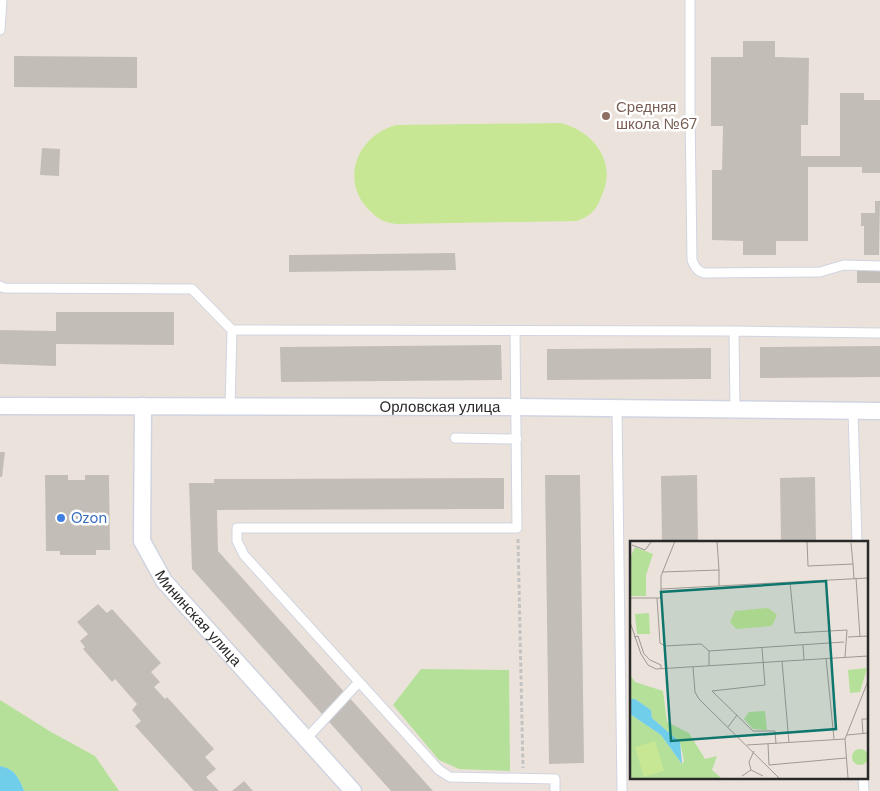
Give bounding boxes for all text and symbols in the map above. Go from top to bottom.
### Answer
place label: Средняя школа №67 [616,97,697,134]
marker: Средняя школа №67 [600,110,612,122]
street label: Орловская улица [380,397,501,417]
place label: Ozon [71,508,107,528]
marker: Ozon [55,512,67,524]
inset map [630,541,868,778]
street label: Мининская улица [150,567,246,671]

